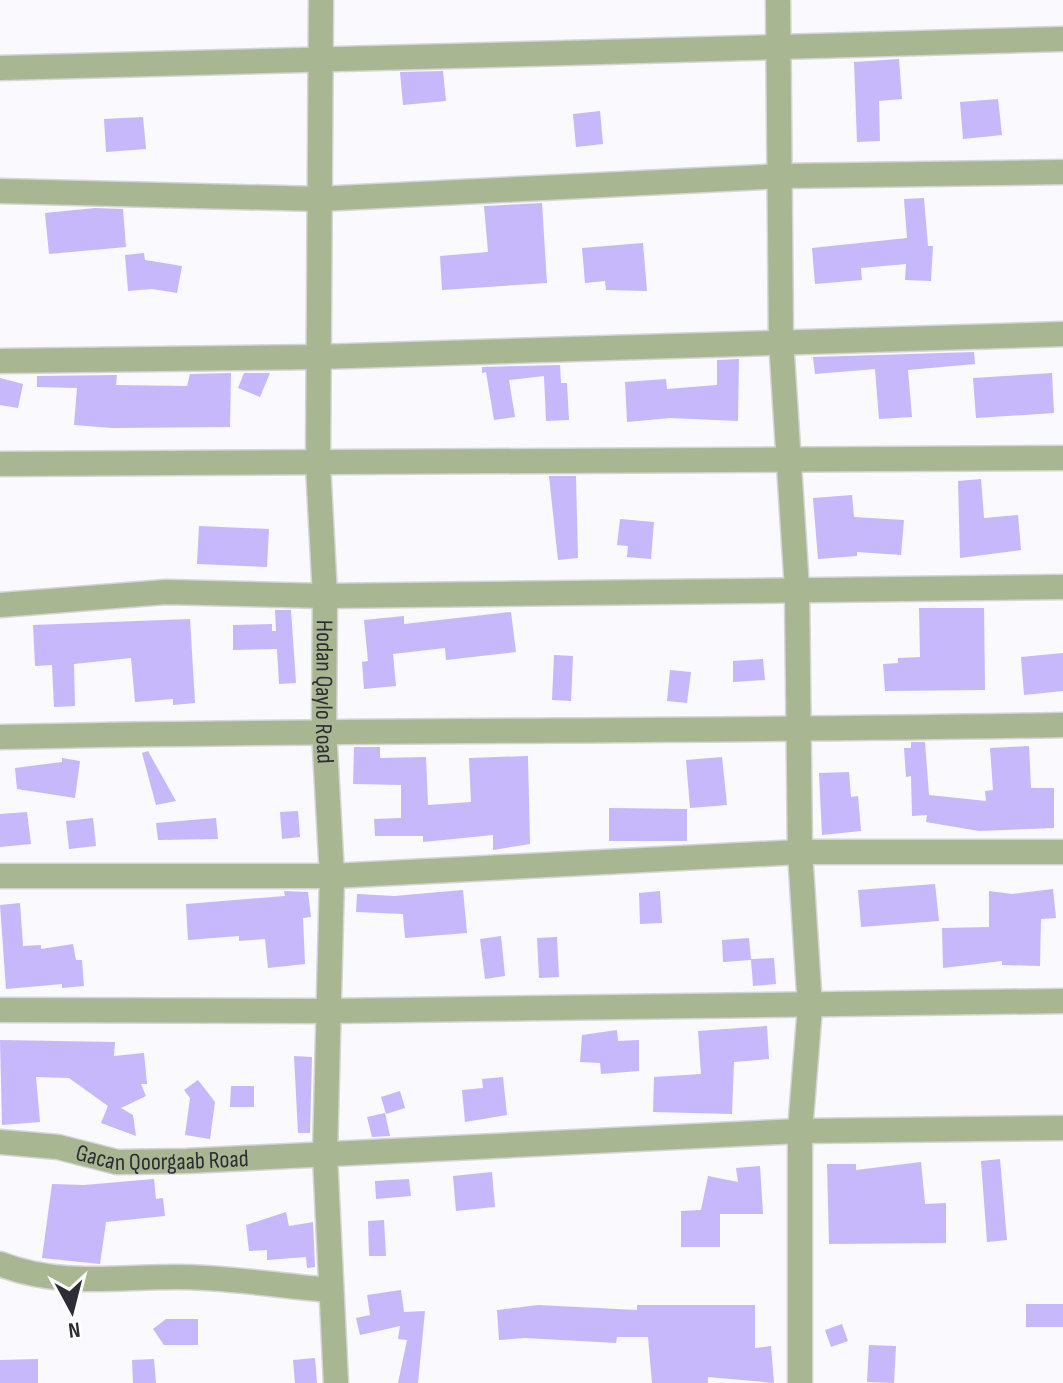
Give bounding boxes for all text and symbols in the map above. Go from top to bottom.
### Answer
street label: Hodan Qaylo Road [309,620,340,764]
street label: Gacan Qoorgaab Road [73,1138,249,1177]
north arrow [32,1271,112,1351]
text: N [67,1315,82,1343]

